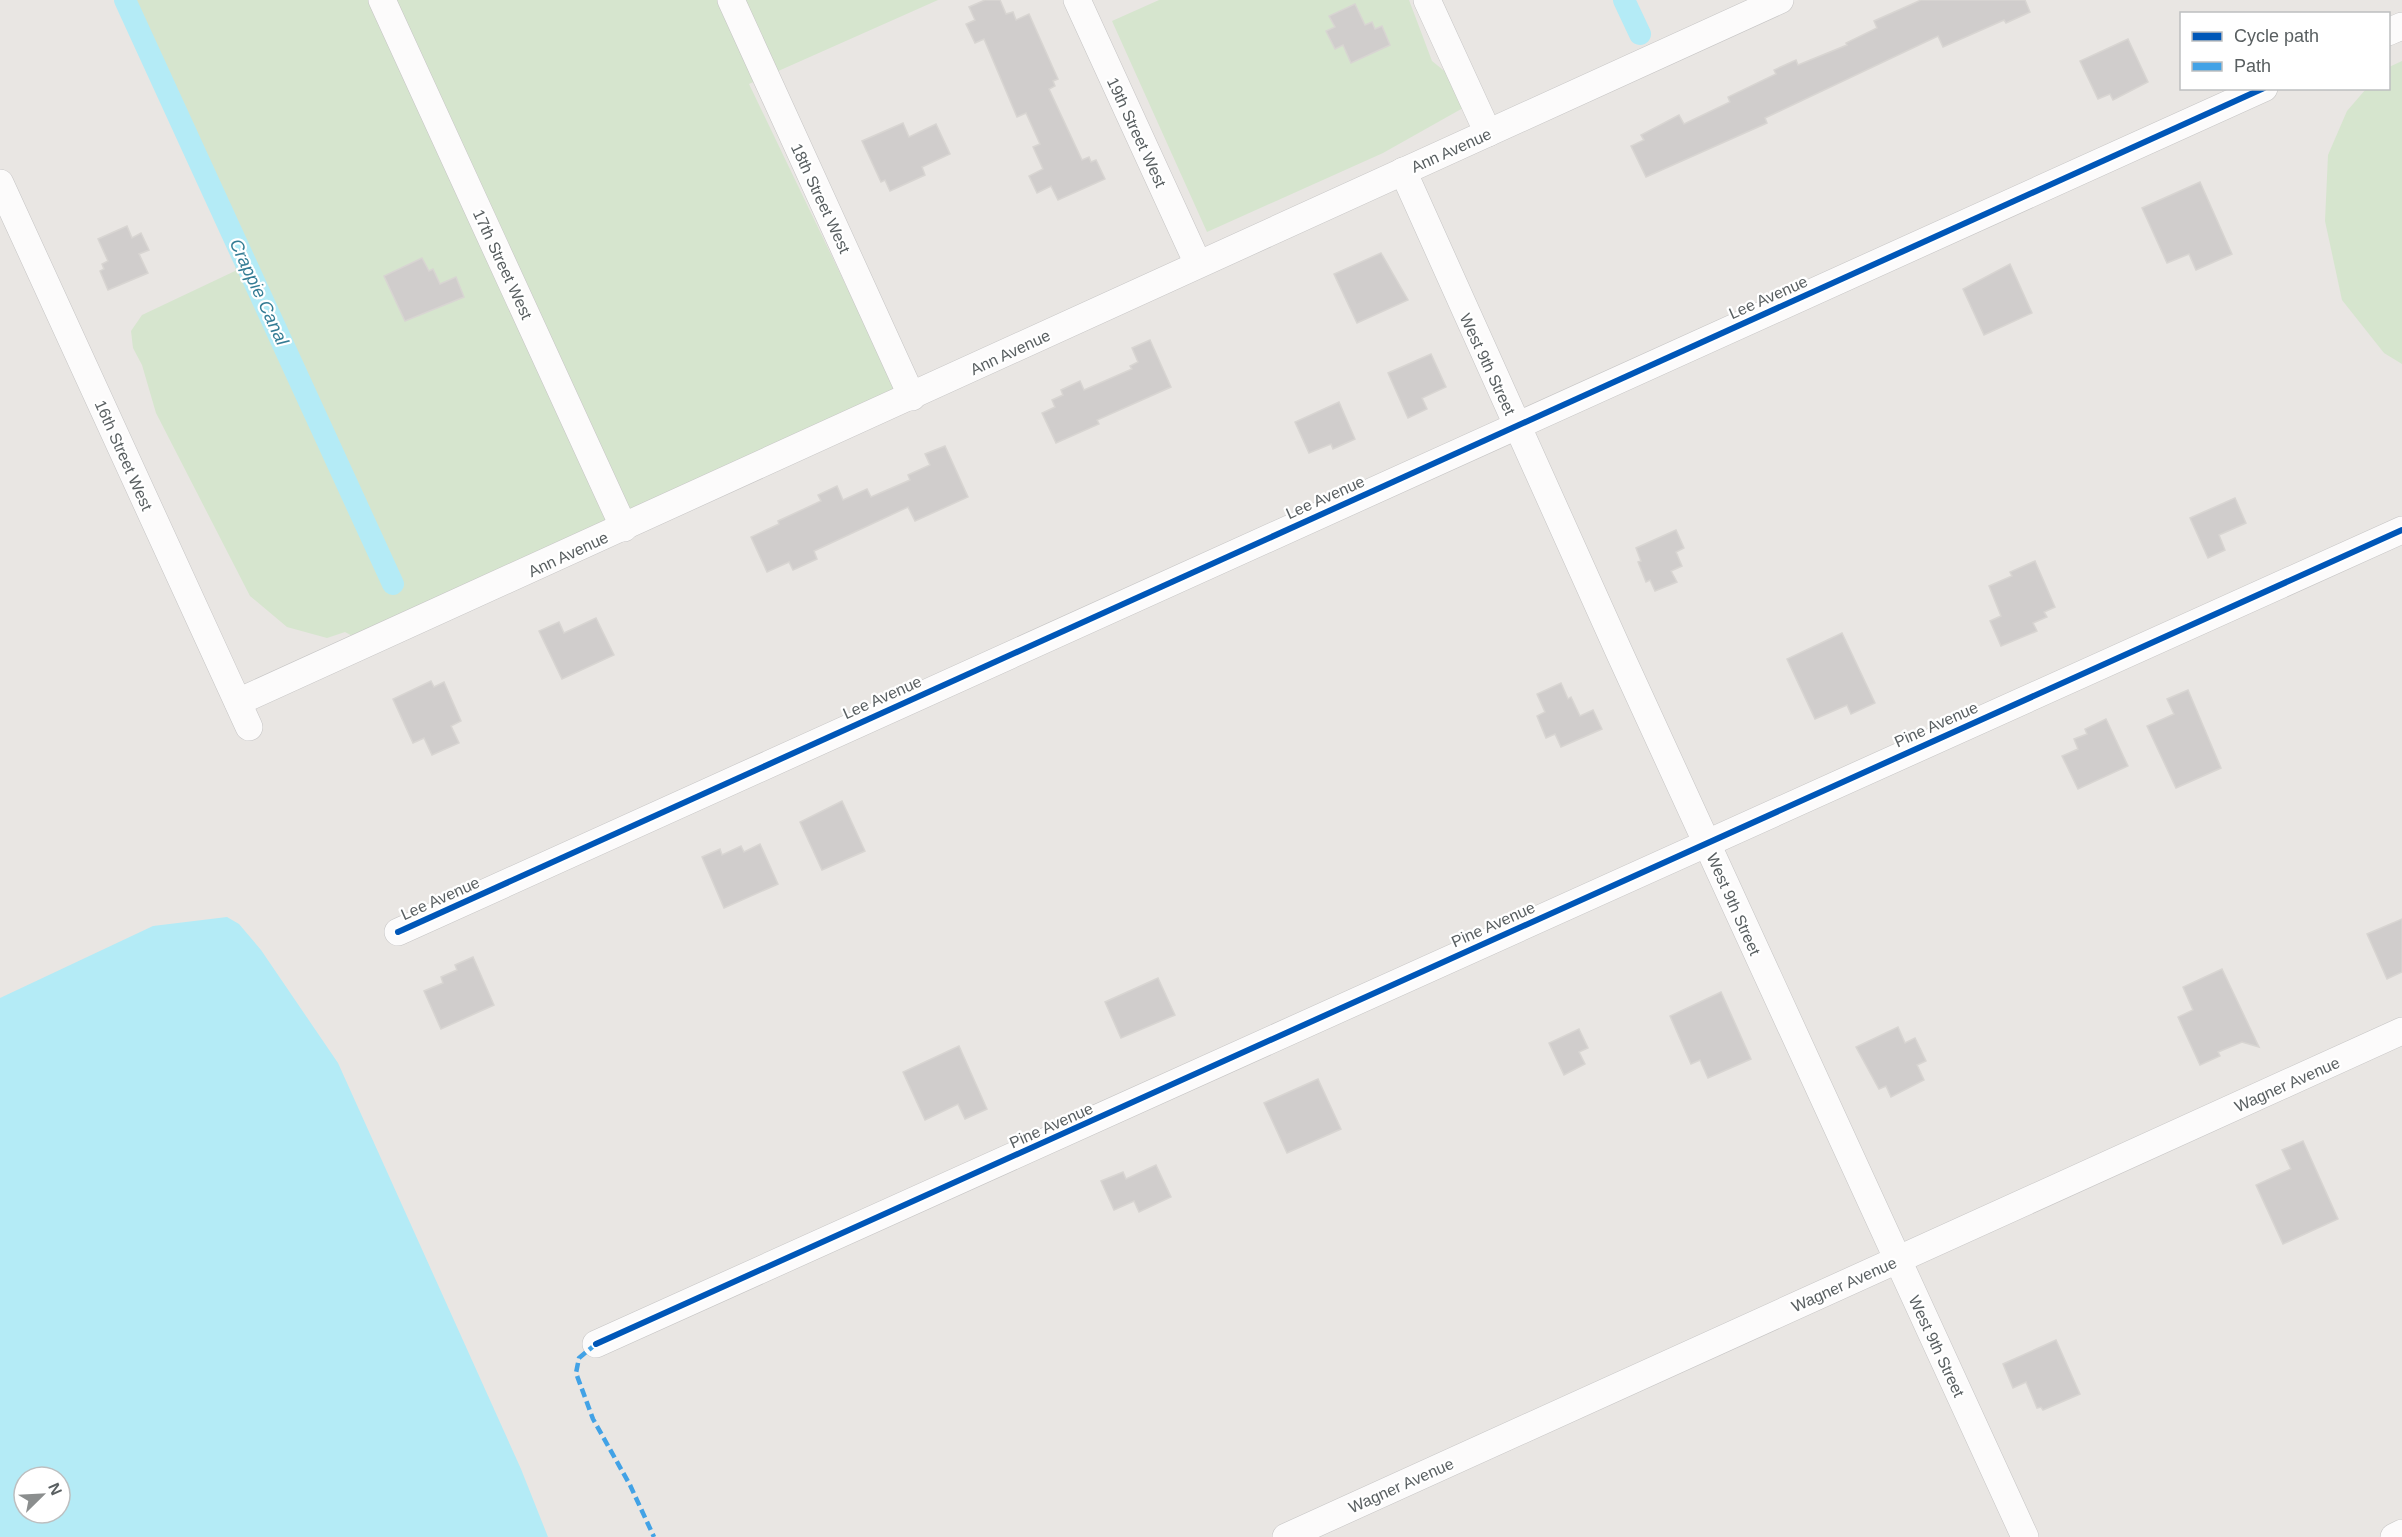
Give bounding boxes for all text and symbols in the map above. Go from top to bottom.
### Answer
legend [2180,12,2390,90]
text: Cycle path [2234,26,2319,46]
text: Path [2234,56,2271,76]
street label: 19th Street West [1104,75,1170,190]
street label: Ann Avenue [1408,125,1494,176]
street label: 18th Street West [788,141,854,256]
street label: 17th Street West [470,207,536,322]
water label: Crappie Canal [226,236,293,349]
street label: Lee Avenue [1726,273,1810,322]
street label: West 9th Street [1457,311,1519,418]
street label: Ann Avenue [968,327,1053,378]
street label: 16th Street West [92,397,156,513]
street label: Lee Avenue [1283,473,1367,522]
street label: Ann Avenue [526,529,611,580]
street label: Lee Avenue [840,673,924,722]
street label: Pine Avenue [1892,698,1981,750]
street label: West 9th Street [1703,851,1764,958]
street label: Lee Avenue [398,874,482,923]
street label: Pine Avenue [1449,898,1538,950]
street label: Wagner Avenue [2232,1054,2342,1115]
street label: Pine Avenue [1007,1099,1096,1151]
street label: Wagner Avenue [1789,1254,1899,1315]
street label: West 9th Street [1906,1293,1968,1400]
street label: Wagner Avenue [1346,1455,1456,1516]
north arrow [12,1465,72,1525]
text: N [45,1480,65,1498]

